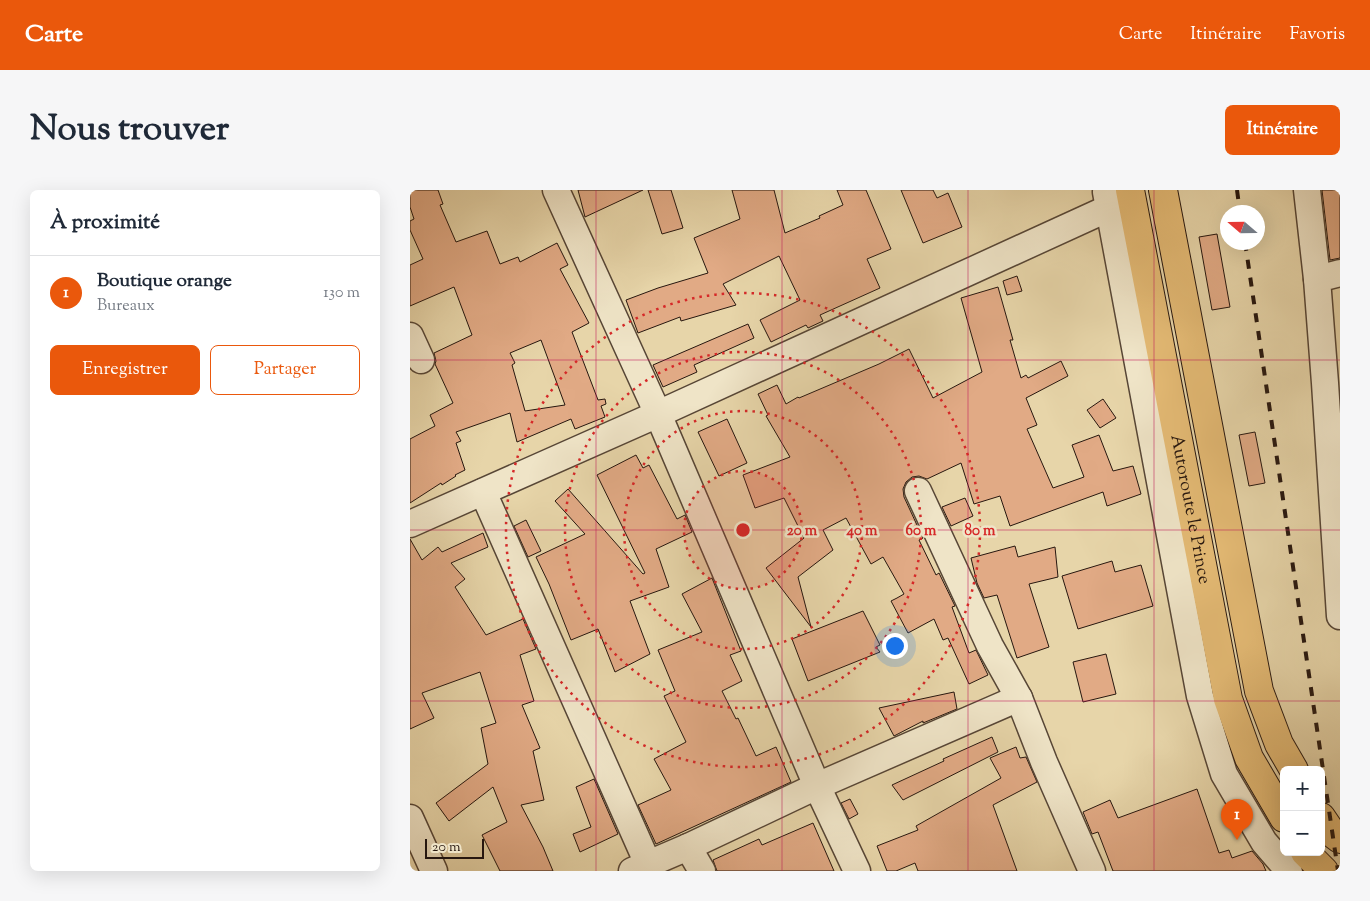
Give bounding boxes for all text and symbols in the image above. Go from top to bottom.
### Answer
text: Carte [25,18,83,52]
text: Carte [1119,22,1162,48]
text: Itinéraire [1190,22,1262,48]
text: Favoris [1290,22,1345,48]
text: Nous trouver [30,105,229,156]
button: Itinéraire [1225,105,1340,155]
north arrow [1220,205,1265,250]
text: À proximité [50,208,160,238]
text: Boutique orange [97,268,232,295]
text: 1 [63,282,69,305]
text: 130 m [323,282,360,305]
text: Bureaux [97,295,155,318]
button: Enregistrer [50,345,200,395]
button: Partager [210,345,360,395]
street label: Autoroute le Prince [1162,433,1217,586]
centre of rings [734,521,752,539]
text: 20 m [787,521,818,542]
text: 40 m [846,521,878,542]
text: 60 m [906,521,937,542]
text: 80 m [964,521,996,542]
your location [882,633,908,659]
map controls [1280,766,1325,856]
button: + [1280,766,1325,811]
pin: 1 [1221,799,1253,840]
button: − [1280,811,1325,856]
scale bar [425,836,484,859]
text: 20 m [432,838,461,858]

